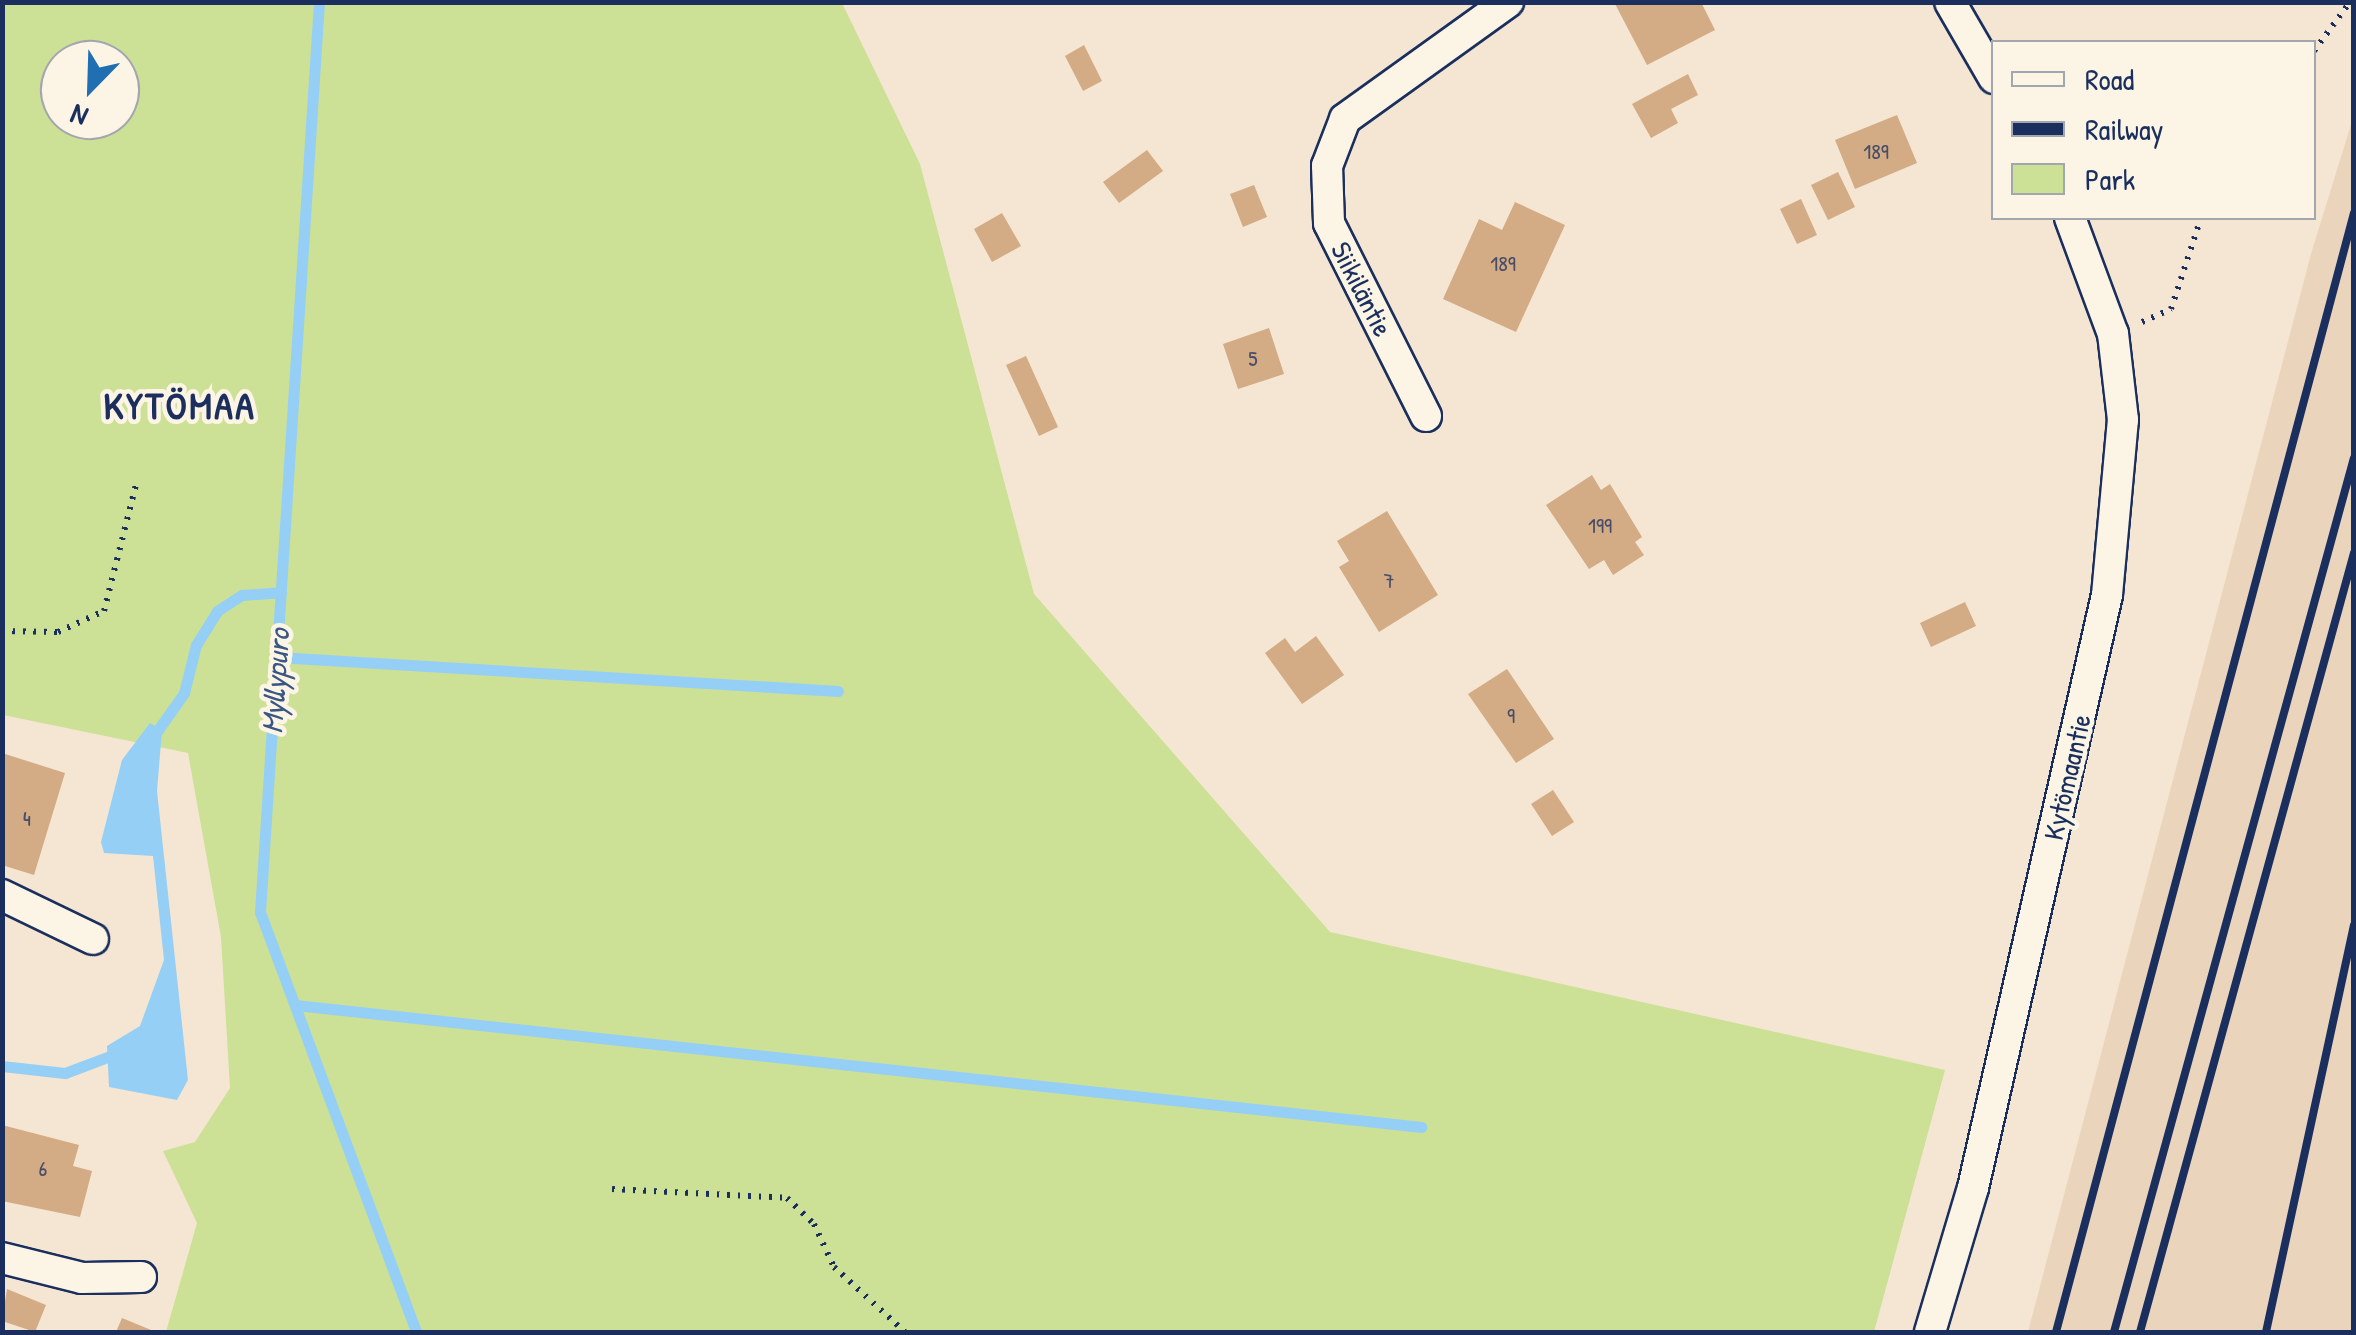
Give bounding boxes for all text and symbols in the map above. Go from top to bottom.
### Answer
north arrow [40,40,140,140]
legend [1991,40,2316,220]
text: Road [2085,59,2134,99]
text: N [65,95,93,136]
text: Railway [2085,109,2163,149]
house number: 189 [1863,139,1889,165]
text: Park [2085,159,2135,199]
street label: Siikiläntie [1324,236,1400,342]
house number: 189 [1490,251,1516,277]
house number: 5 [1248,346,1258,372]
district label: KYTÖMAA [104,383,256,429]
house number: 199 [1588,513,1612,539]
house number: 7 [1384,568,1394,594]
water label: Myllypuro [253,628,297,734]
house number: 9 [1507,703,1515,729]
street label: Kytömaantie [2036,711,2098,843]
house number: 4 [23,806,31,832]
house number: 6 [39,1156,47,1182]

